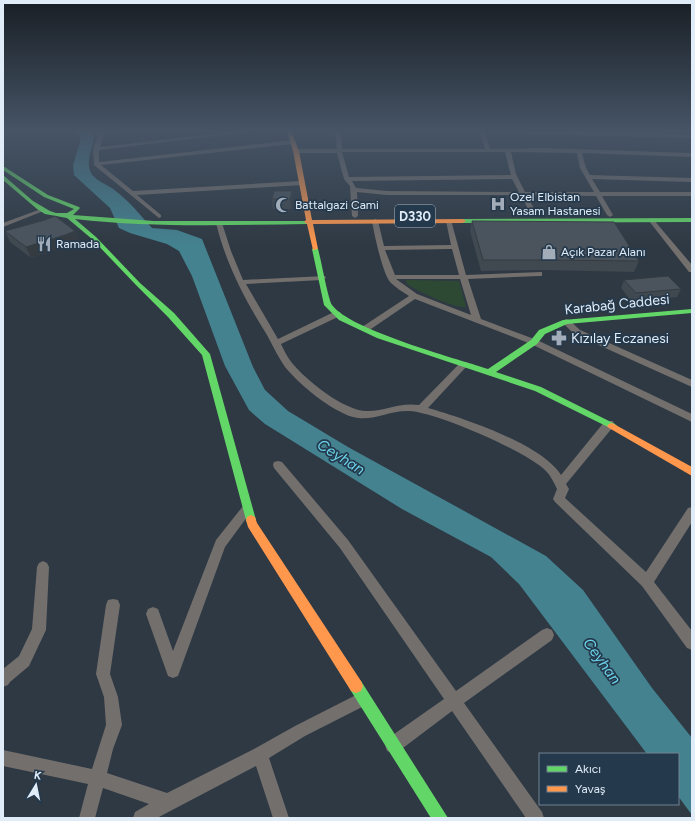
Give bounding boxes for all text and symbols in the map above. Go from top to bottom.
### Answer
place label: Ozel Elbistan Yasam Hastanesi [510,190,601,218]
hospital icon: Ozel Elbistan Yasam Hastanesi [489,195,507,213]
mosque icon: Battalgazi Cami [274,196,292,214]
place label: Battalgazi Cami [295,198,379,212]
road number: D330 [395,205,435,227]
restaurant icon: Ramada [35,235,53,253]
place label: Ramada [56,237,99,251]
shop icon: Açık Pazar Alanı [540,243,558,261]
place label: Açık Pazar Alanı [561,245,645,259]
street label: Karabağ Caddesi [564,291,670,318]
pharmacy icon: Kızılay Eczanesi [550,329,568,347]
place label: Kızılay Eczanesi [571,330,669,347]
water label: Ceyhan [314,435,368,479]
water label: Ceyhan [579,634,625,688]
legend [539,753,679,805]
text: Akıcı [575,762,601,776]
north arrow [16,765,56,805]
text: K [33,769,43,783]
text: Yavaş [575,782,606,796]

